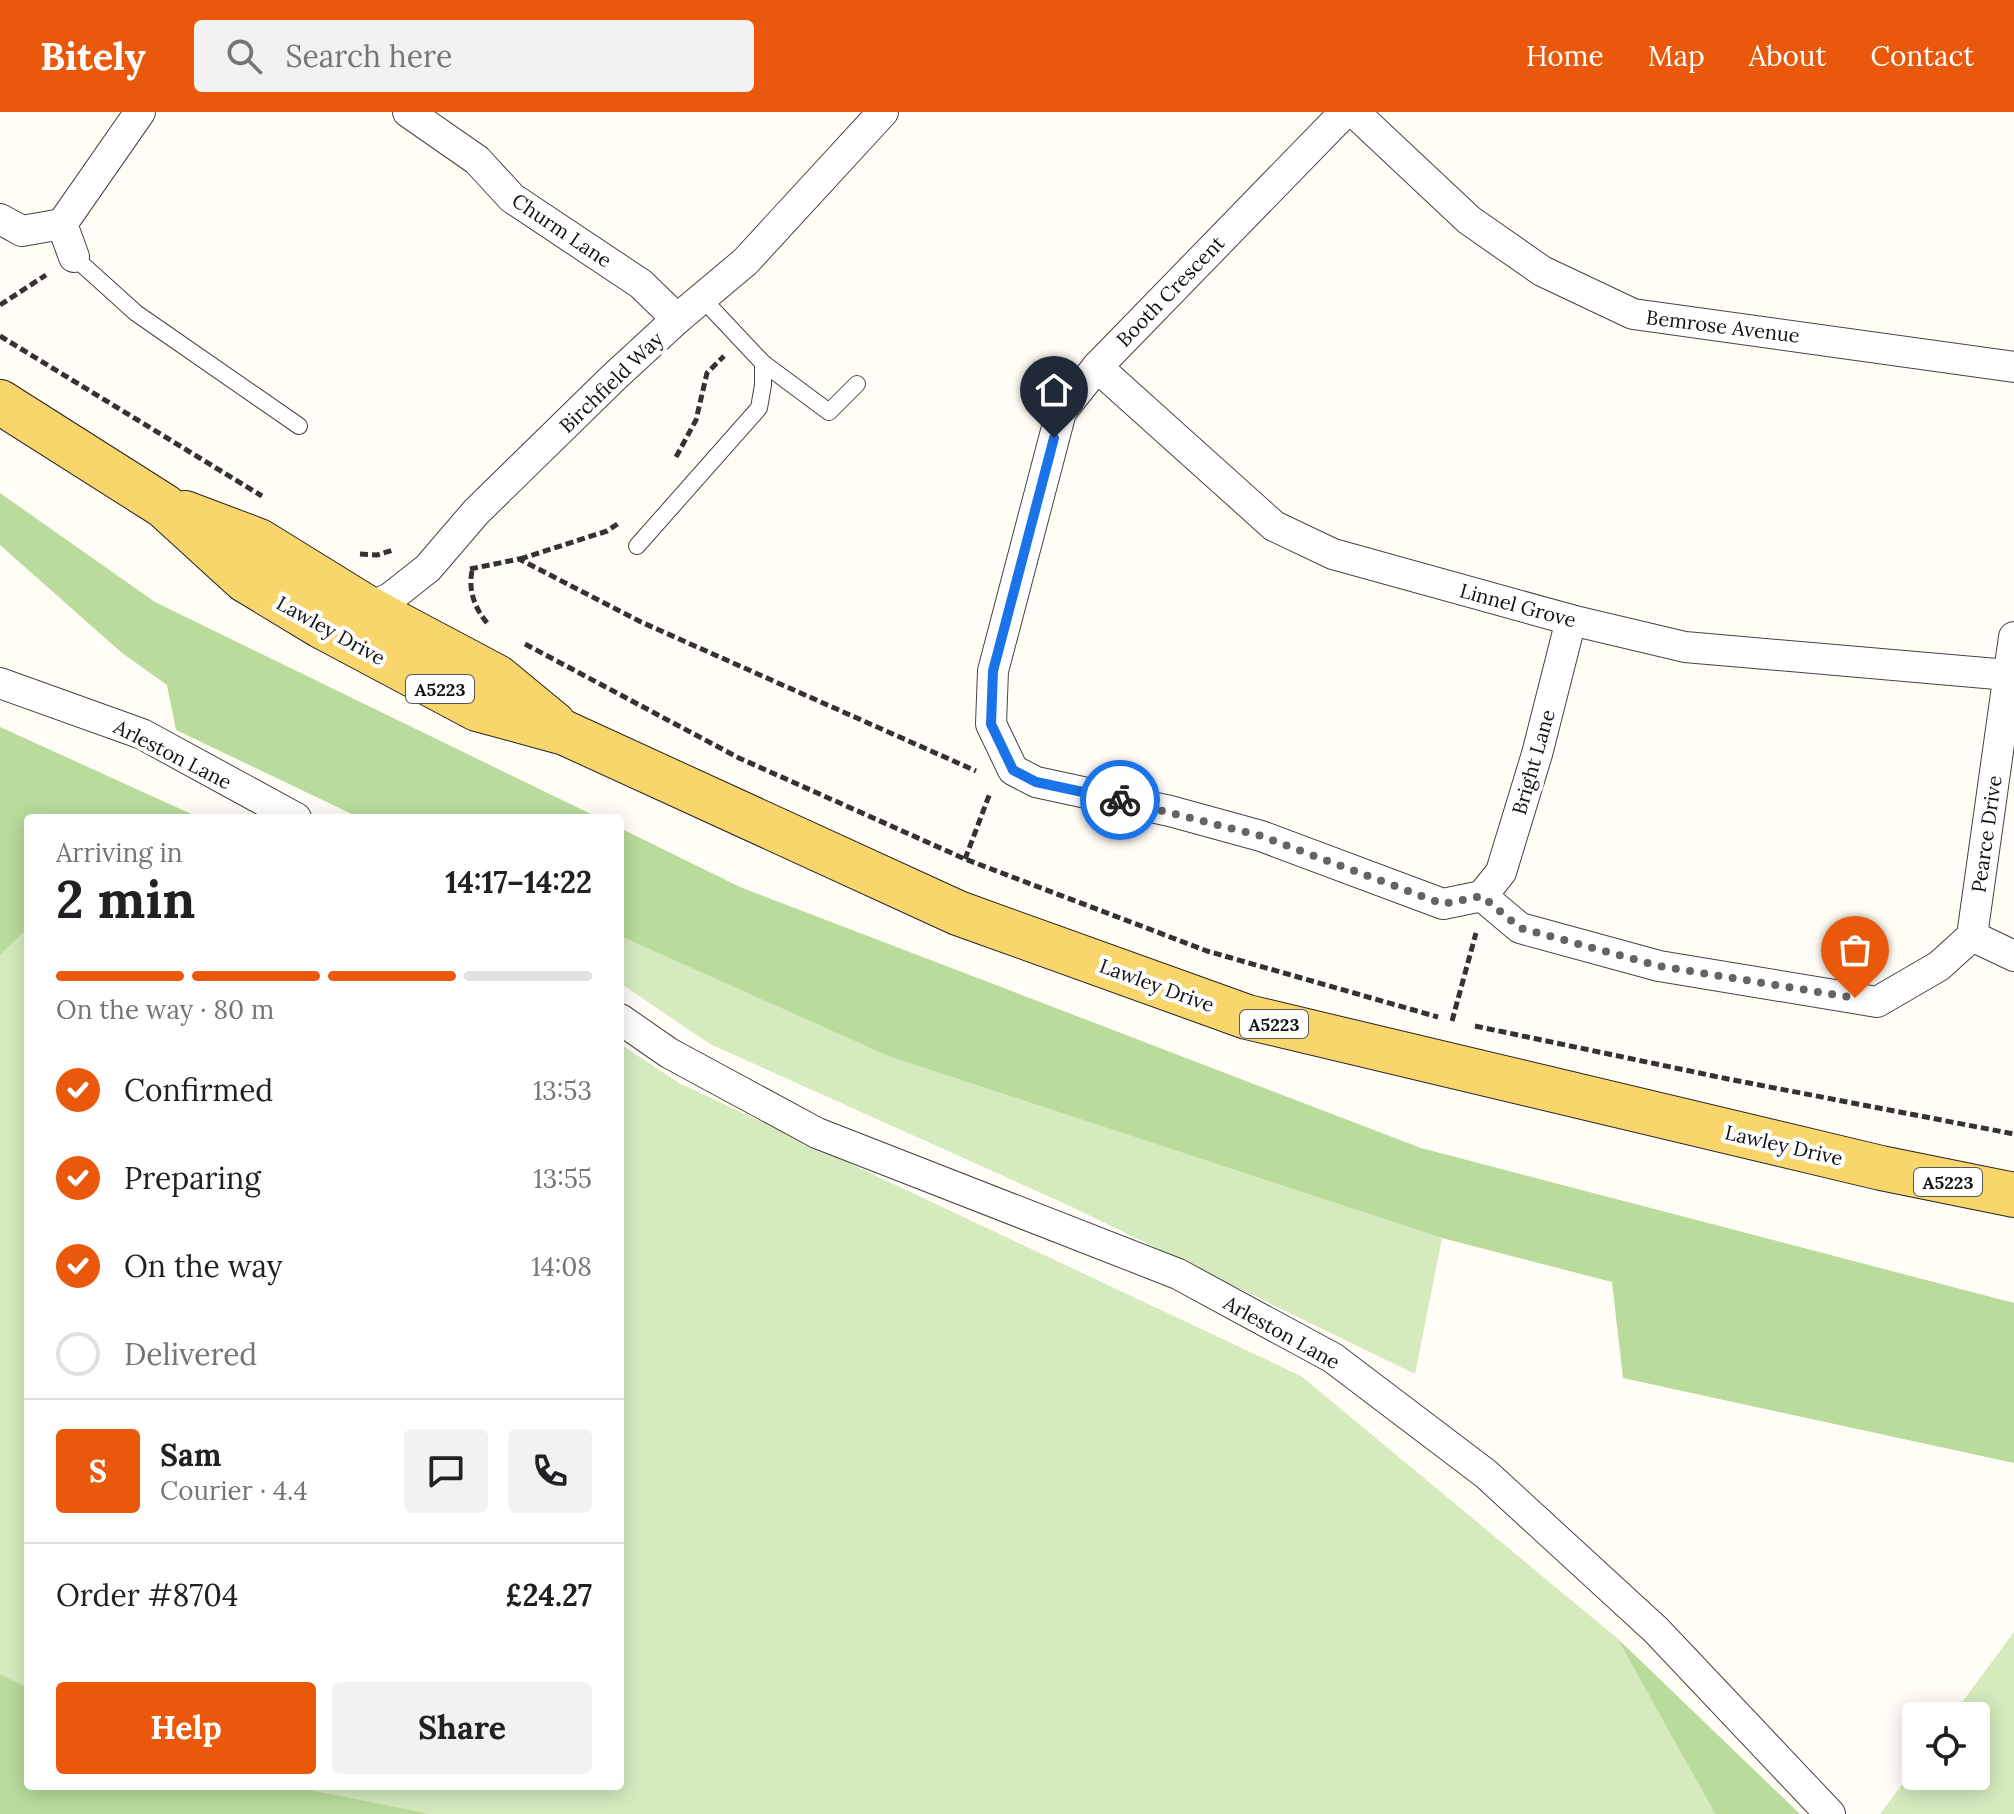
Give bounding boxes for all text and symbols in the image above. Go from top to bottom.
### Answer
search box [194,20,754,92]
text: Bitely [40,32,146,80]
icon: search [222,34,266,78]
text: Search here [286,37,452,75]
text: Home [1526,38,1604,74]
text: Map [1648,38,1705,74]
text: About [1749,38,1826,74]
text: Contact [1870,38,1974,74]
street label: Churm Lane [507,187,617,273]
street label: Booth Crescent [1111,230,1229,352]
street label: Bemrose Avenue [1645,304,1801,348]
street label: Birchfield Way [554,326,668,438]
pin [1020,356,1088,438]
icon: home [1032,368,1076,412]
street label: Linnel Grove [1457,578,1579,633]
street label: Lawley Drive [272,590,390,670]
road number: A5223 [406,675,474,703]
street label: Bright Lane [1506,706,1560,817]
street label: Arleston Lane [109,713,236,794]
courier [1080,760,1160,840]
street label: Pearce Drive [1965,774,2007,894]
icon: bike [1098,778,1142,822]
text: Arriving in [56,836,183,869]
text: 14:17–14:22 [445,863,592,901]
text: 2 min [56,866,195,932]
pin [1821,916,1889,998]
icon: bag [1833,928,1877,972]
street label: Lawley Drive [1096,953,1218,1017]
text: On the way · 80 m [56,993,274,1026]
road number: A5223 [1240,1010,1308,1038]
icon: check [56,1068,100,1112]
text: Confirmed [124,1071,273,1109]
text: 13:53 [533,1074,592,1107]
street label: Lawley Drive [1723,1119,1845,1171]
icon: check [56,1156,100,1200]
text: Preparing [124,1159,261,1197]
text: 13:55 [533,1162,592,1195]
road number: A5223 [1914,1168,1982,1196]
icon: check [56,1244,100,1288]
text: On the way [124,1247,282,1285]
text: 14:08 [531,1250,592,1283]
street label: Arleston Lane [1219,1289,1345,1374]
text: Delivered [124,1335,257,1373]
button: chat [404,1429,488,1513]
button: phone [508,1429,592,1513]
text: Sam [160,1436,221,1474]
text: S [89,1452,107,1490]
text: Courier · 4.4 [160,1474,308,1507]
text: Order #8704 [56,1576,238,1614]
text: £24.27 [505,1576,592,1614]
button: Help [56,1682,316,1774]
button: Share [332,1682,592,1774]
map controls [1902,1702,1990,1790]
button: locate [1902,1702,1990,1790]

